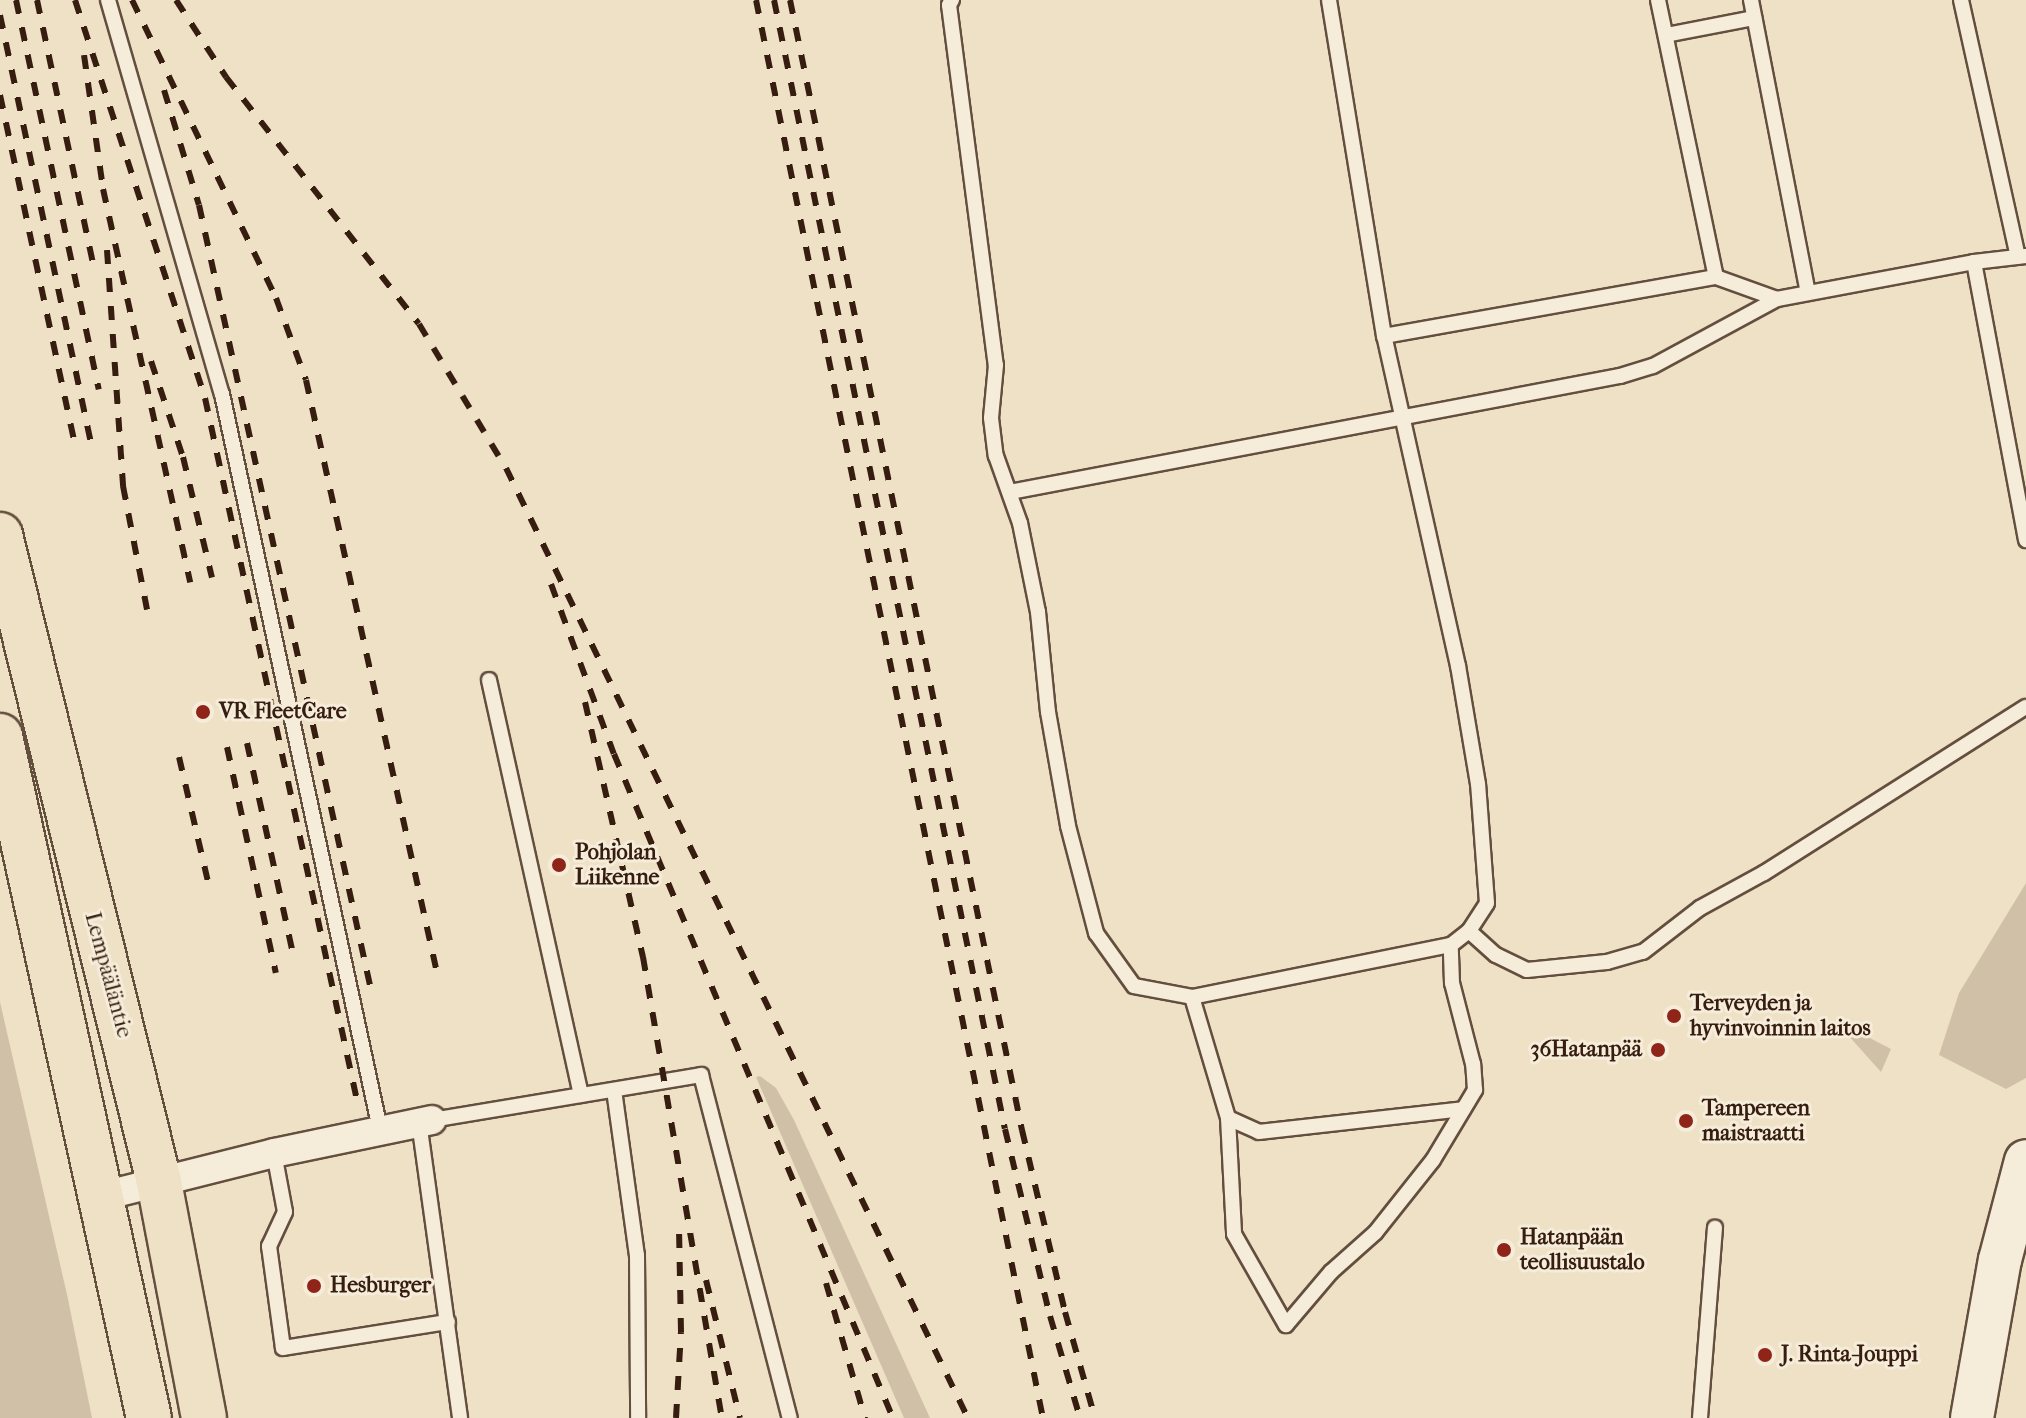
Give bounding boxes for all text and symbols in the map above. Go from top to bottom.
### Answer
place label: VR FleetCare [219,699,347,725]
marker: VR FleetCare [194,703,212,721]
place label: Pohjolan Liikenne [575,839,659,890]
marker: Pohjolan Liikenne [550,856,568,874]
street label: Lempääläntie [79,909,137,1041]
place label: Terveyden ja hyvinvoinnin laitos [1690,990,1871,1042]
marker: Terveyden ja hyvinvoinnin laitos [1665,1007,1683,1025]
place label: 36Hatanpää [1530,1037,1642,1063]
marker: 36Hatanpää [1649,1041,1667,1059]
place label: Tampereen maistraatti [1702,1095,1810,1146]
marker: Tampereen maistraatti [1677,1112,1695,1130]
place label: Hatanpään teollisuustalo [1520,1224,1645,1276]
marker: Hatanpään teollisuustalo [1495,1241,1513,1259]
place label: Hesburger [330,1273,431,1299]
marker: Hesburger [305,1277,323,1295]
place label: J. Rinta-Jouppi [1781,1342,1918,1368]
marker: J. Rinta-Jouppi [1756,1346,1774,1364]

